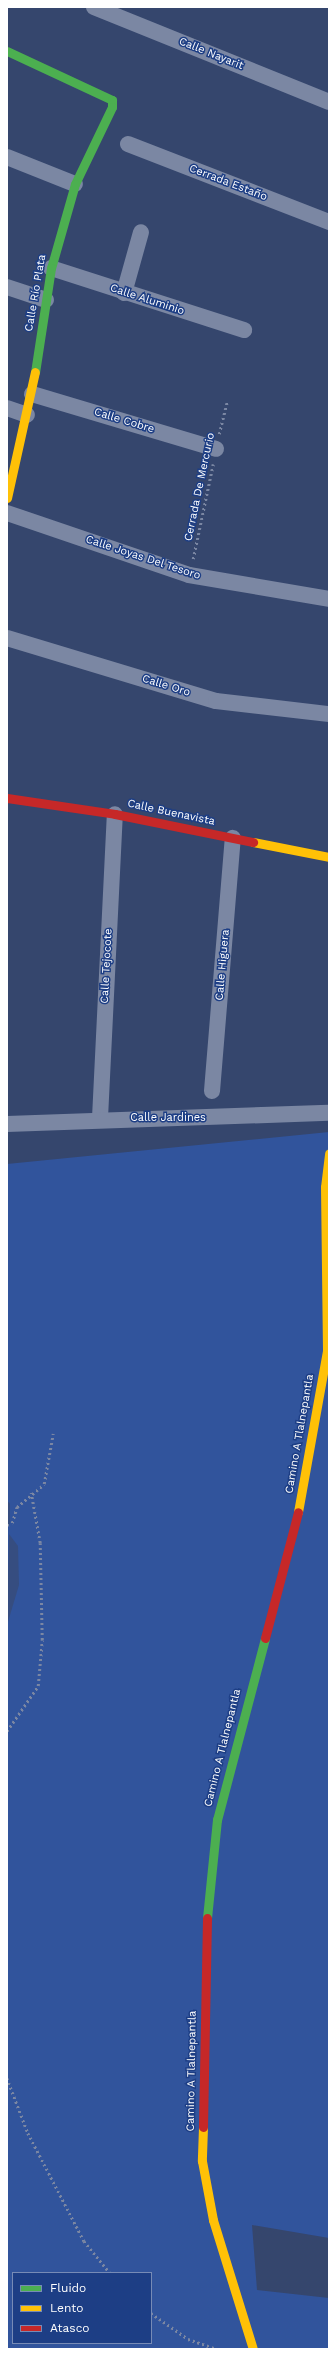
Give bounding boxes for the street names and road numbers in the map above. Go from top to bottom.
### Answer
street label: Calle Nayarit [177,35,245,73]
street label: Cerrada Estaño [187,162,269,204]
street label: Calle Río Plata [23,253,49,333]
street label: Calle Aluminio [108,282,186,318]
street label: Calle Cobre [92,406,156,436]
street label: Cerrada De Mercurio [182,431,218,543]
street label: Calle Joyas Del Tesoro [83,533,203,583]
street label: Calle Oro [140,672,192,700]
street label: Calle Buenavista [126,797,216,829]
street label: Calle Tejocote [98,928,116,1004]
street label: Calle Higuera [213,929,233,1001]
street label: Calle Jardines [130,1111,206,1125]
street label: Camino A Tlalnepantla [283,1373,317,1495]
street label: Camino A Tlalnepantla [202,1687,244,1809]
street label: Camino A Tlalnepantla [184,2010,200,2132]

